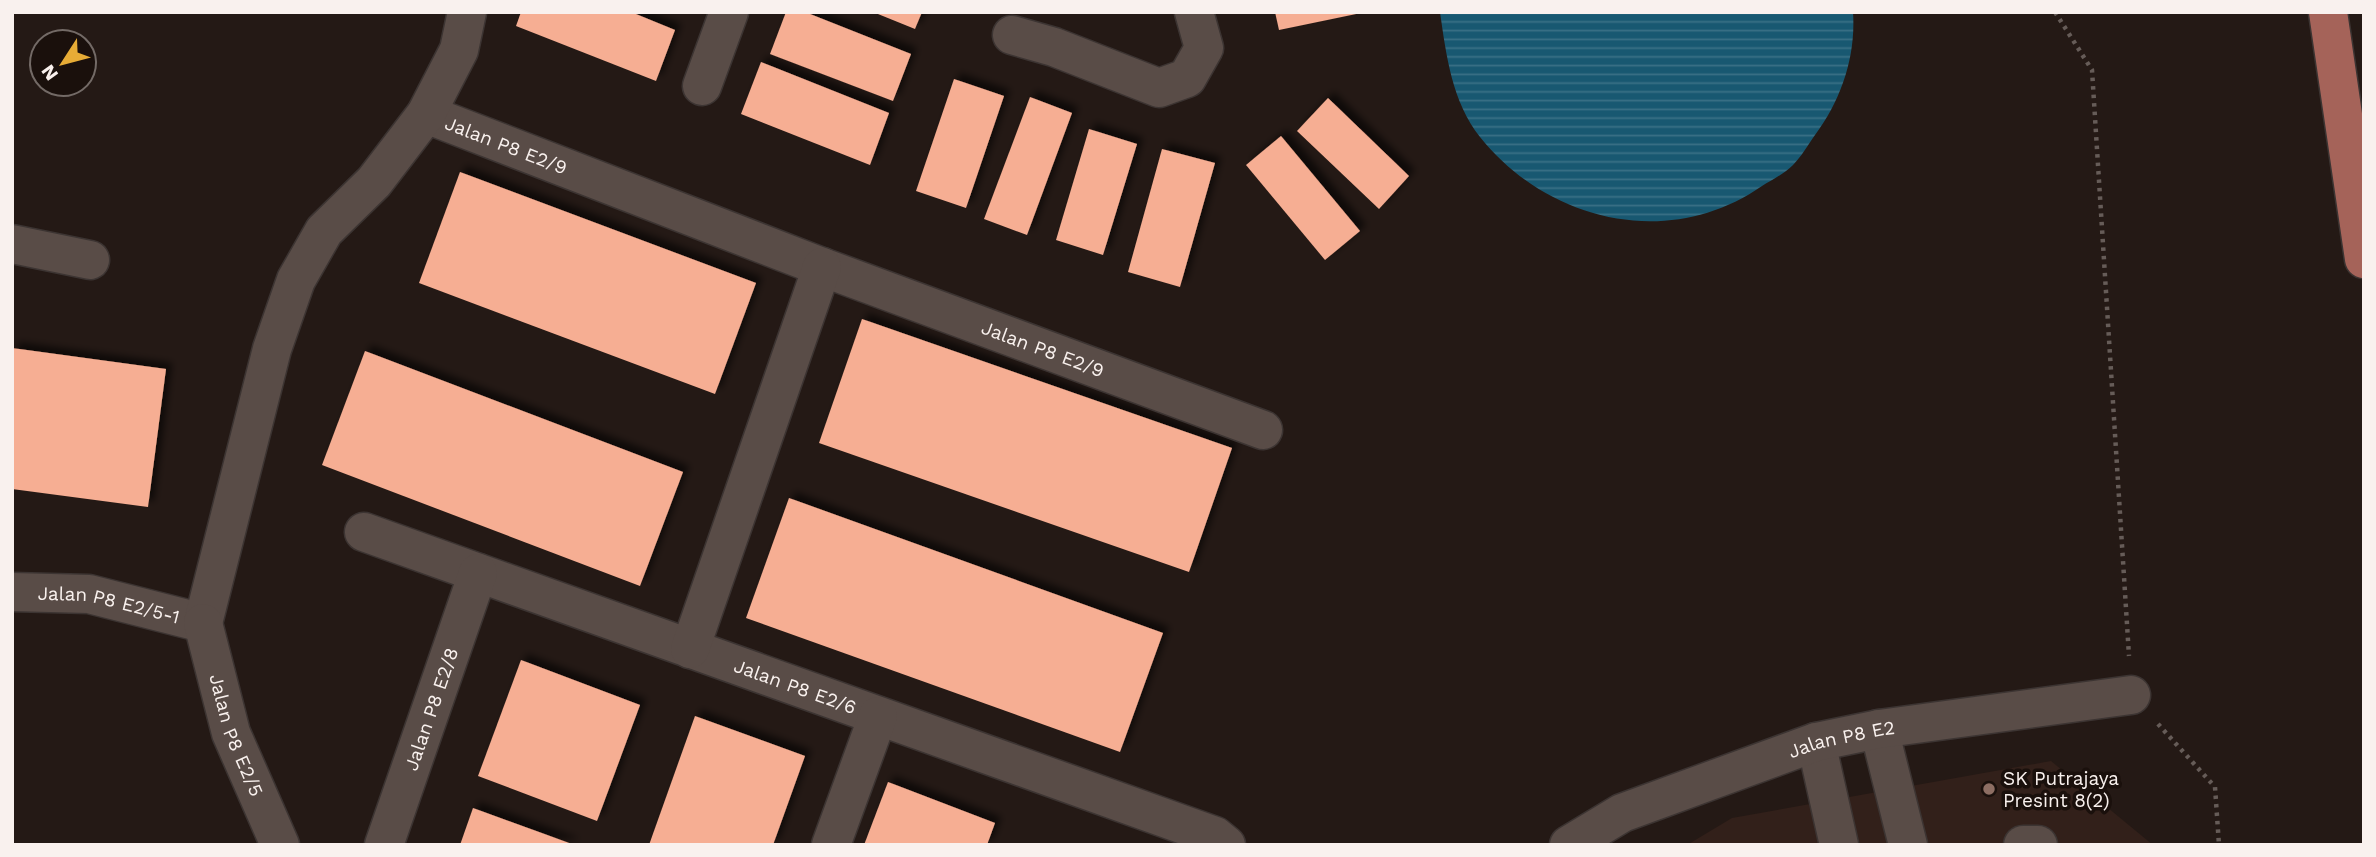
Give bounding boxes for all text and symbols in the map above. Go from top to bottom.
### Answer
north arrow [28,28,98,98]
text: N [36,60,63,85]
street label: Jalan P8 E2/9 [442,111,570,179]
street label: Jalan P8 E2/9 [978,316,1107,382]
street label: Jalan P8 E2/5-1 [37,582,182,629]
street label: Jalan P8 E2/8 [400,644,463,774]
street label: Jalan P8 E2/6 [731,654,860,719]
street label: Jalan P8 E2/5 [204,671,268,800]
street label: Jalan P8 E2 [1785,716,1896,763]
place label: SK Putrajaya Presint 8(2) [2003,767,2119,812]
marker: SK Putrajaya Presint 8(2) [1981,781,1997,797]

